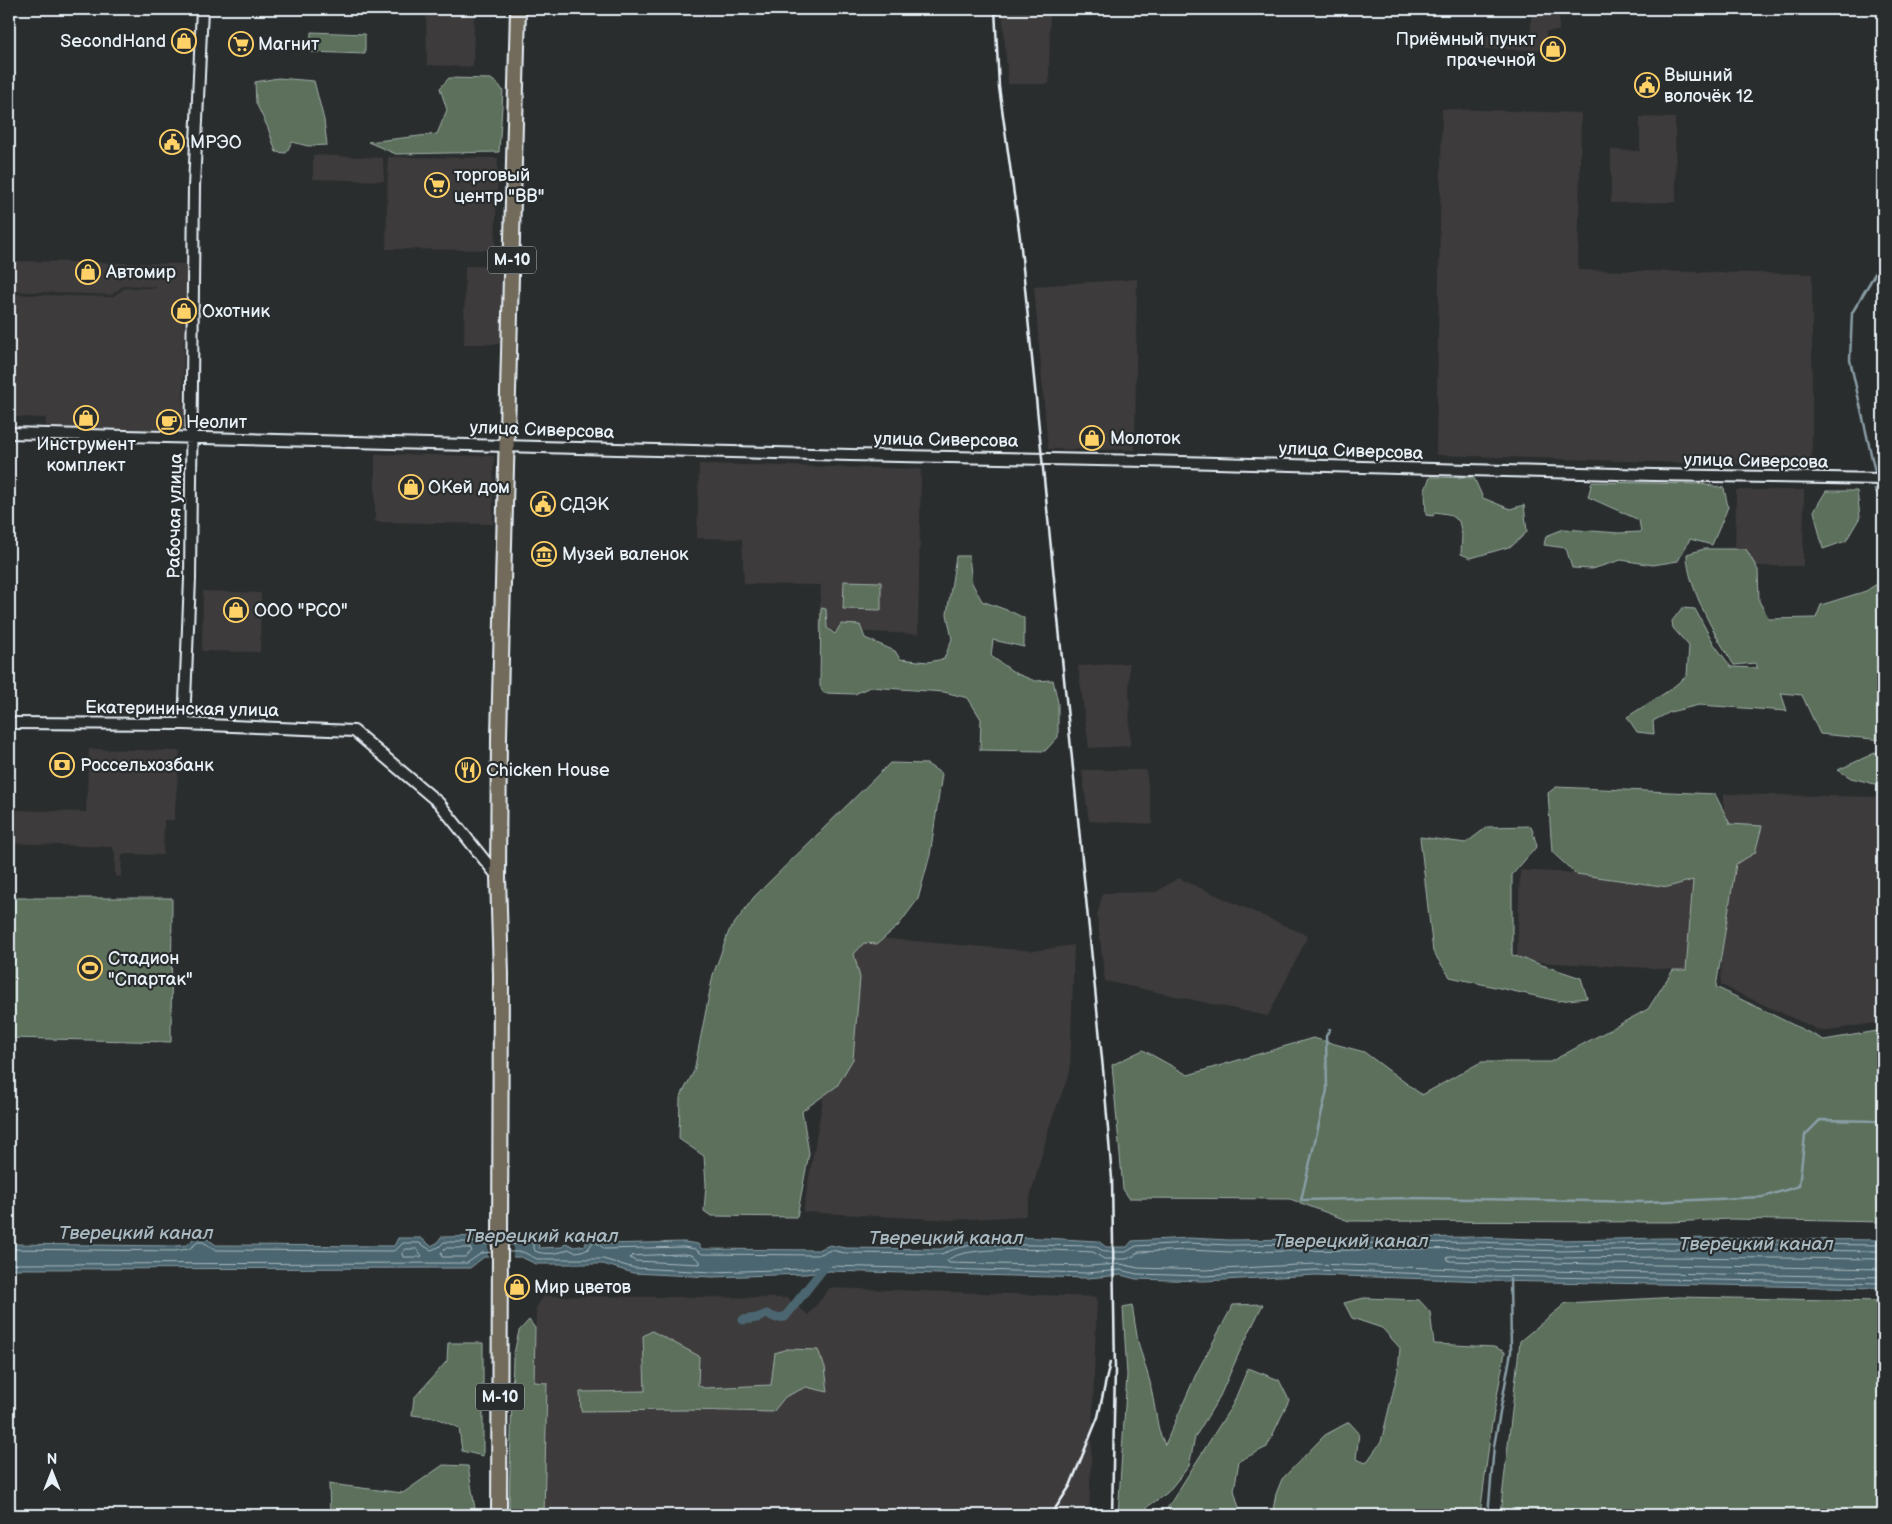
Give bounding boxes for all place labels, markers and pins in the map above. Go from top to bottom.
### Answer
shop icon: SecondHand [171,28,197,54]
place label: Приёмный пункт прачечной [1395,29,1537,71]
place label: SecondHand [60,31,166,52]
supermarket icon: Магнит [228,31,254,57]
place label: Магнит [258,34,320,55]
shop icon: Приёмный пункт прачечной [1540,36,1566,62]
place label: Вышний волочёк 12 [1664,65,1754,107]
public building icon: Вышний волочёк 12 [1634,72,1660,98]
public building icon: МРЭО [159,129,185,155]
place label: МРЭО [190,132,242,153]
place label: торговый центр "ВВ" [454,165,545,207]
supermarket icon: торговый центр "ВВ" [424,172,450,198]
shop icon: Автомир [75,259,101,285]
place label: Автомир [105,262,176,283]
shop icon: Охотник [171,298,197,324]
place label: Охотник [202,301,271,322]
shop icon: Инструмент комплект [73,405,99,431]
cafe icon: Неолит [156,409,182,435]
place label: Неолит [186,412,248,433]
shop icon: Молоток [1079,425,1105,451]
place label: Молоток [1110,428,1181,449]
place label: Инструмент комплект [36,434,136,476]
shop icon: ОКей дом [398,474,424,500]
place label: ОКей дом [428,477,510,498]
public building icon: СДЭК [530,491,556,517]
place label: СДЭК [560,494,609,515]
museum icon: Музей валенок [531,541,557,567]
place label: Музей валенок [562,544,689,565]
shop icon: ООО "РСО" [223,597,249,623]
place label: ООО "РСО" [254,600,348,621]
bank icon: Россельхозбанк [49,752,75,778]
place label: Россельхозбанк [80,755,214,776]
restaurant icon: Chicken House [455,757,481,783]
place label: Chicken House [486,760,610,781]
place label: Стадион "Спартак" [108,948,193,990]
sports icon: Стадион "Спартак" [77,955,103,981]
shop icon: Мир цветов [504,1274,530,1300]
place label: Мир цветов [534,1277,632,1298]

